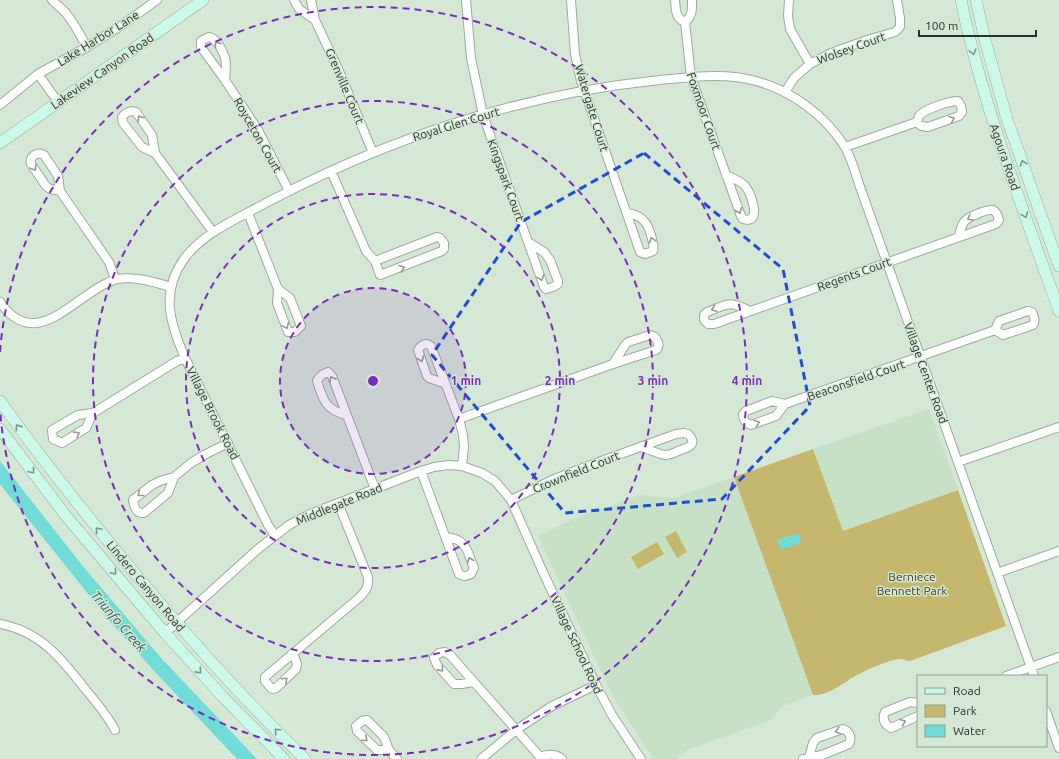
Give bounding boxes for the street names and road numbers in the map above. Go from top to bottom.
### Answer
street label: Lake Harbor Lane [55,8,141,68]
street label: Wolsey Court [815,29,887,66]
street label: Lakeview Canyon Road [48,31,156,111]
street label: Grenville Court [323,46,367,126]
street label: Watergate Court [573,63,612,153]
street label: Foxmoor Court [685,70,723,152]
street label: Royceton Court [231,95,285,175]
street label: Royal Glen Court [411,105,501,143]
street label: Agoura Road [988,122,1022,192]
street label: Kingspark Court [485,137,527,223]
street label: Regents Court [815,255,893,293]
street label: Village Center Road [902,321,950,425]
street label: Beaconsfield Court [805,357,907,403]
street label: Village Brook Road [184,364,242,462]
street label: Crownfield Court [531,449,622,495]
street label: Middlegate Road [294,481,384,527]
street label: Lindero Canyon Road [104,538,188,634]
street label: Village School Road [549,594,605,696]

